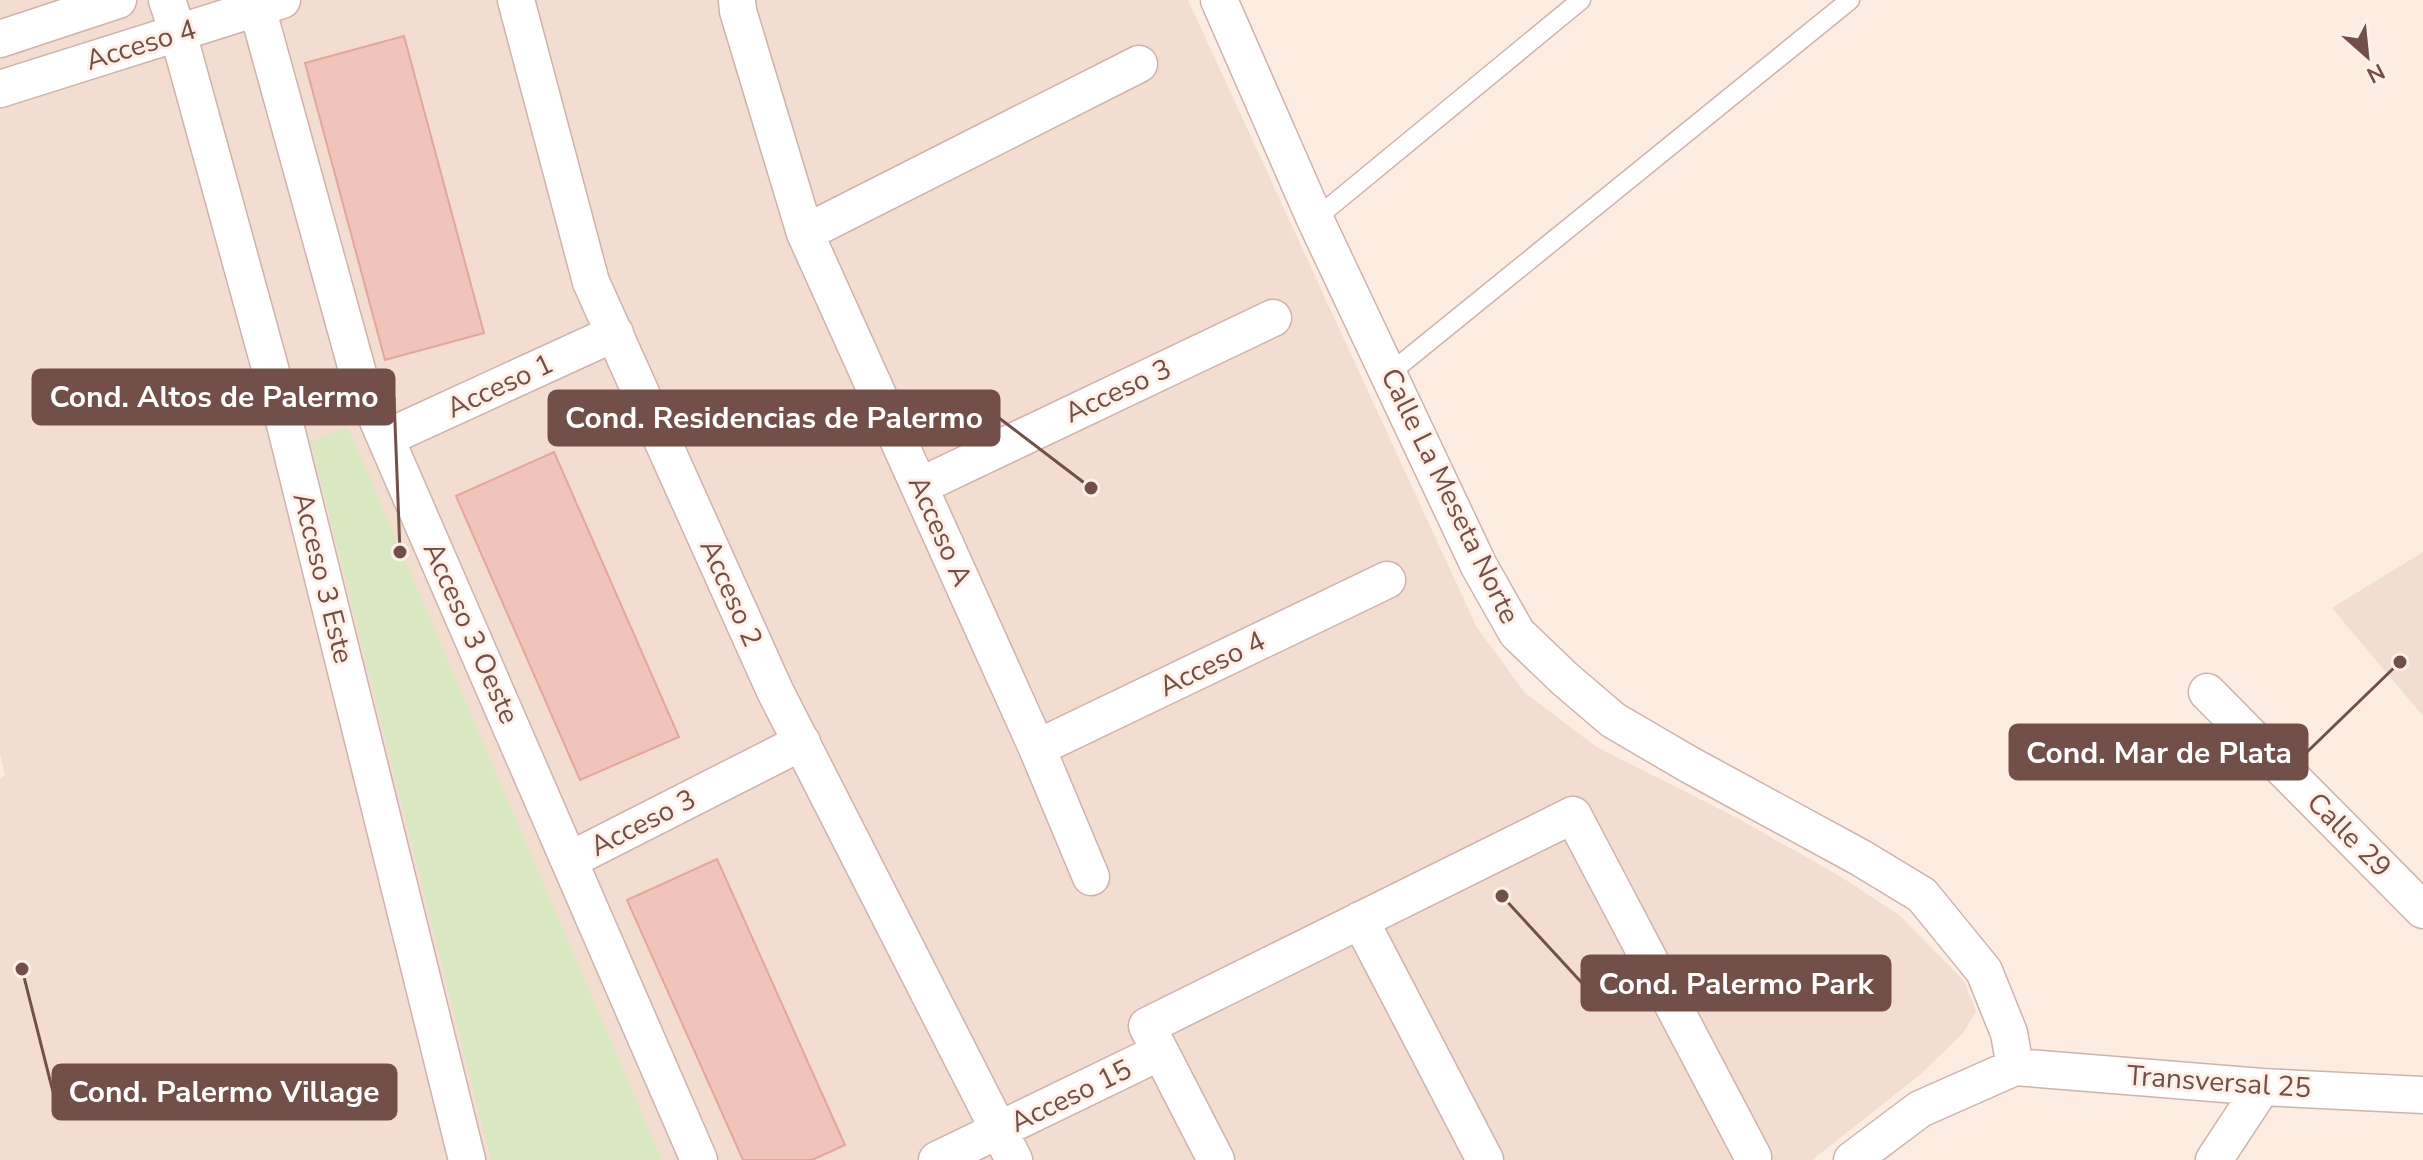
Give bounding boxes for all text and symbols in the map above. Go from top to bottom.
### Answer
street label: Acceso 4 [81,10,201,80]
north arrow [2327,16,2407,96]
text: N [2361,56,2390,90]
street label: Acceso 1 [441,345,559,427]
street label: Acceso 3 [1059,350,1177,432]
street label: Calle La Meseta Norte [1372,362,1528,630]
callout: Cond. Altos de Palermo [33,370,394,424]
text: Cond. Altos de Palermo [49,377,379,418]
callout: Cond. Residencias de Palermo [549,391,999,445]
text: Cond. Residencias de Palermo [565,398,983,439]
street label: Acceso A [899,470,981,592]
street label: Acceso 3 Este [283,489,363,667]
street label: Acceso 2 [691,533,771,653]
street label: Acceso 3 Oeste [414,536,528,730]
street label: Acceso 4 [1153,622,1271,706]
callout: Cond. Mar de Plata [2010,725,2307,779]
text: Cond. Mar de Plata [2026,733,2292,774]
street label: Acceso 3 [584,780,702,866]
street label: Calle 29 [2298,784,2400,886]
callout: Cond. Palermo Park [1582,956,1890,1010]
text: Cond. Palermo Park [1598,964,1875,1005]
street label: Acceso 15 [1004,1050,1138,1142]
street label: Transversal 25 [2125,1057,2313,1107]
callout: Cond. Palermo Village [53,1065,396,1119]
text: Cond. Palermo Village [68,1072,380,1113]

